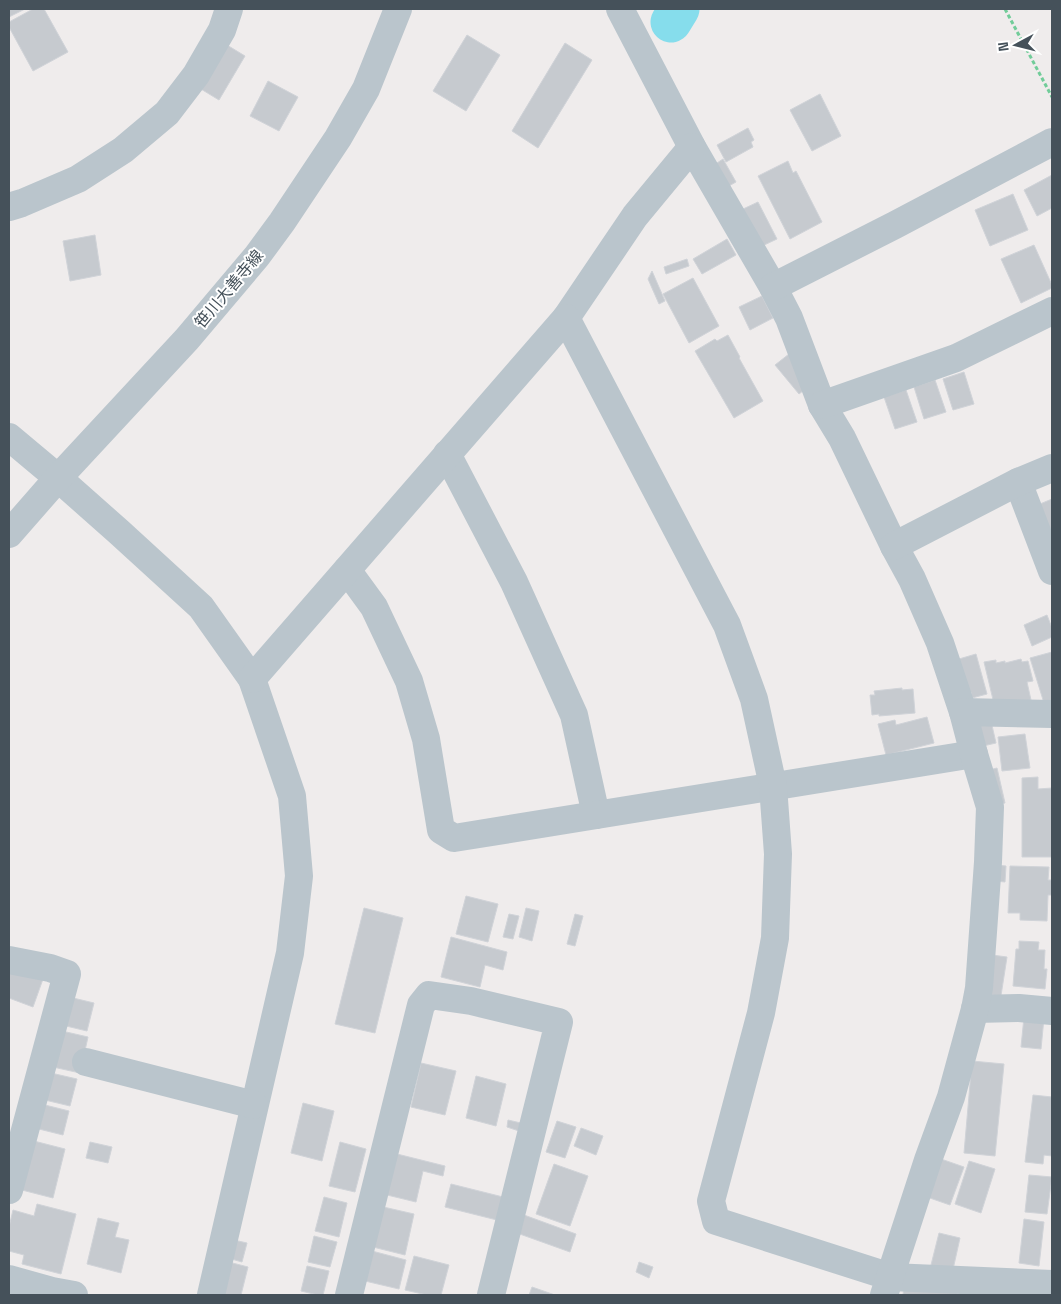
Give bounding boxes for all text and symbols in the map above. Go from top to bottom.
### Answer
north arrow [991,20,1041,70]
text: N [994,41,1013,52]
street label: 笹川大善寺線 [190,245,268,333]

